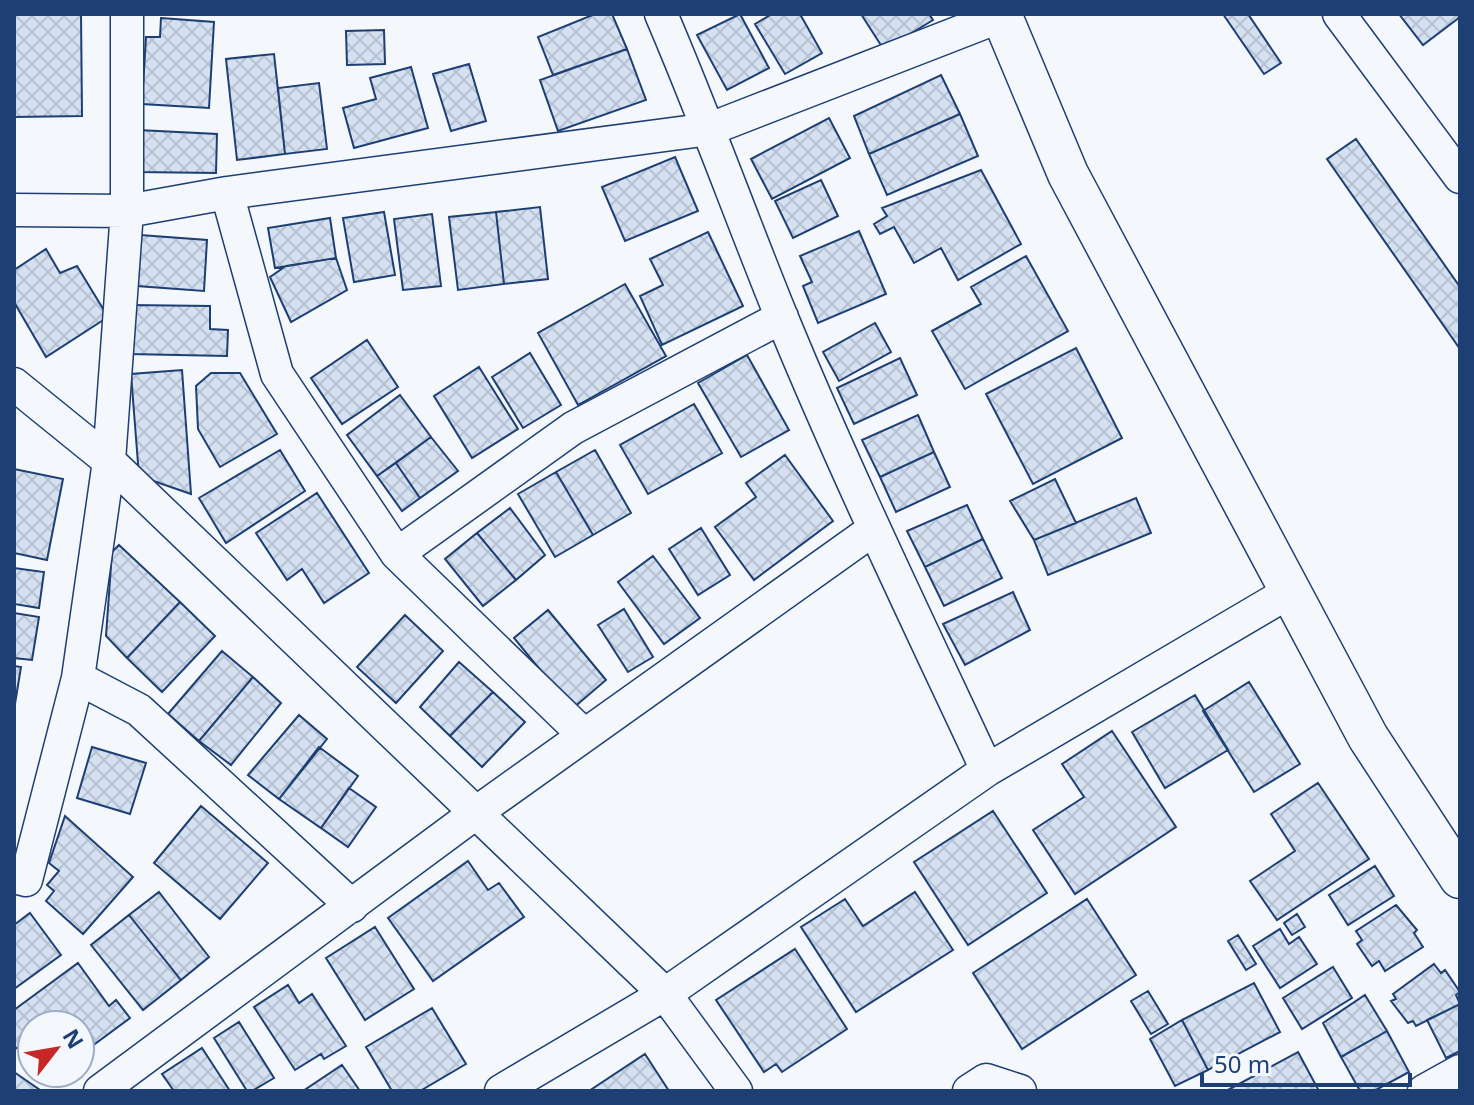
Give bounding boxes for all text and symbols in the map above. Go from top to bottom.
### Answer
north arrow [16,1009,96,1089]
text: N [57,1023,91,1054]
scale bar [1202,1037,1410,1087]
text: 50 m [1214,1047,1270,1080]

